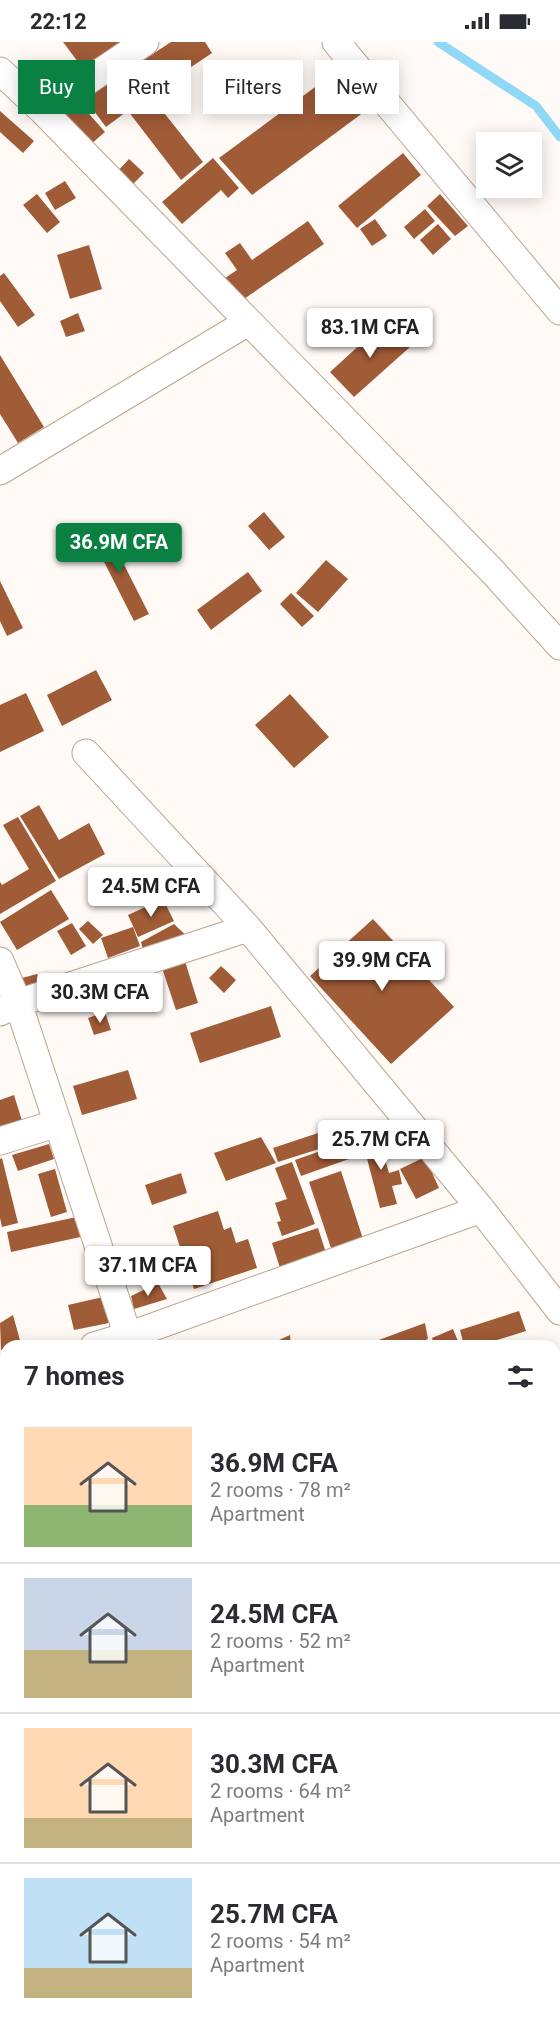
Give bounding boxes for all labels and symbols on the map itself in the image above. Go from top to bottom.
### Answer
pin: 83.1M CFA [301,308,439,359]
pin: 36.9M CFA [50,523,188,574]
pin: 24.5M CFA [82,867,220,918]
pin: 39.9M CFA [313,941,451,992]
pin: 30.3M CFA [31,973,169,1024]
pin: 25.7M CFA [312,1120,450,1171]
pin: 37.1M CFA [79,1246,217,1297]

